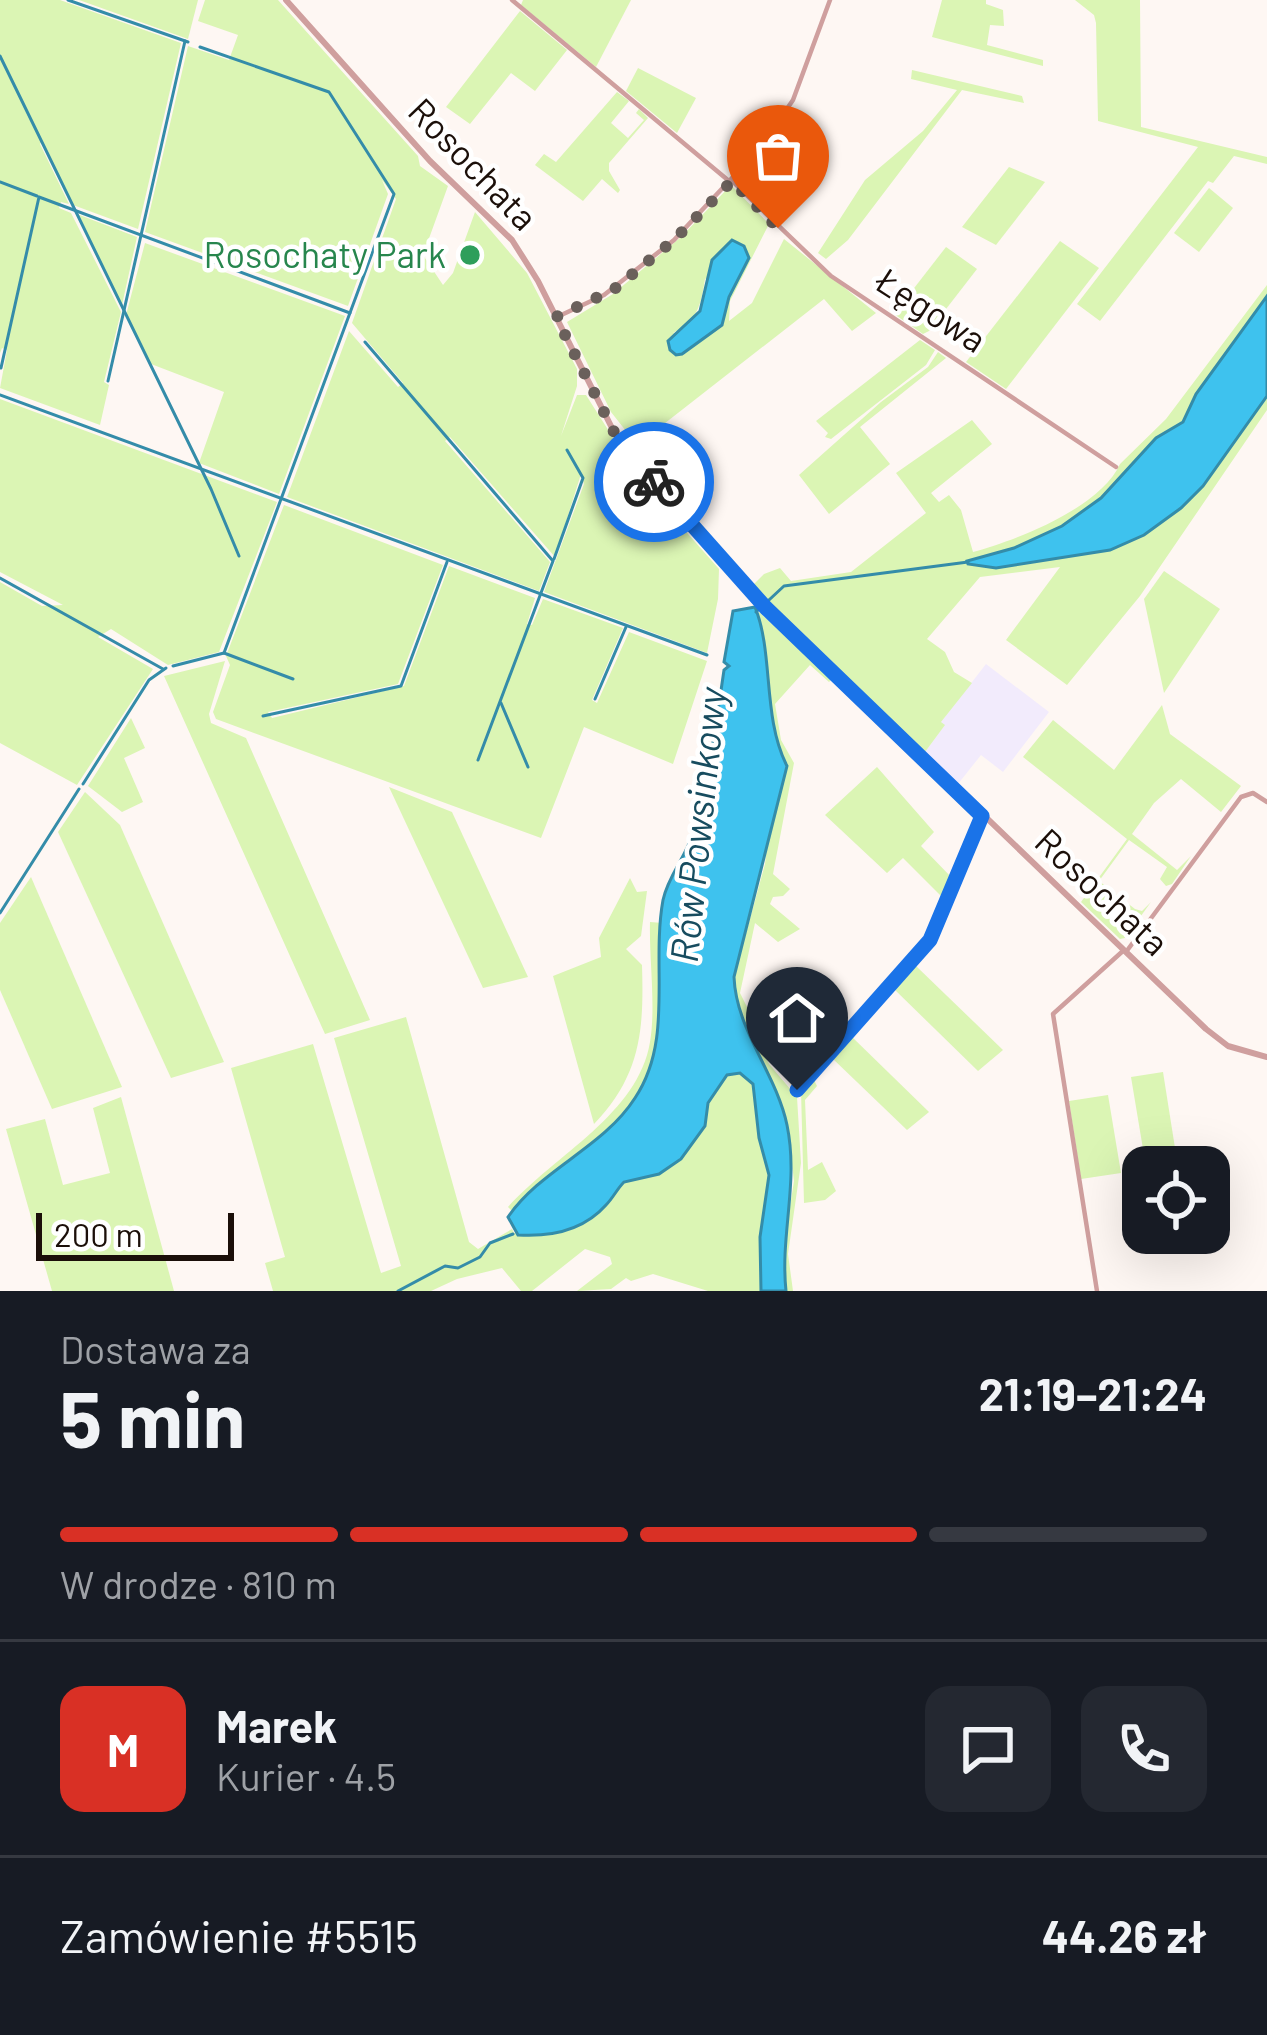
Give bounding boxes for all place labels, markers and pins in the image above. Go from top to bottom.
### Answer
pin [727,105,829,228]
place label: Rosochaty Park [204,232,446,275]
marker: Rosochaty Park [457,242,483,268]
pin [746,967,848,1090]

